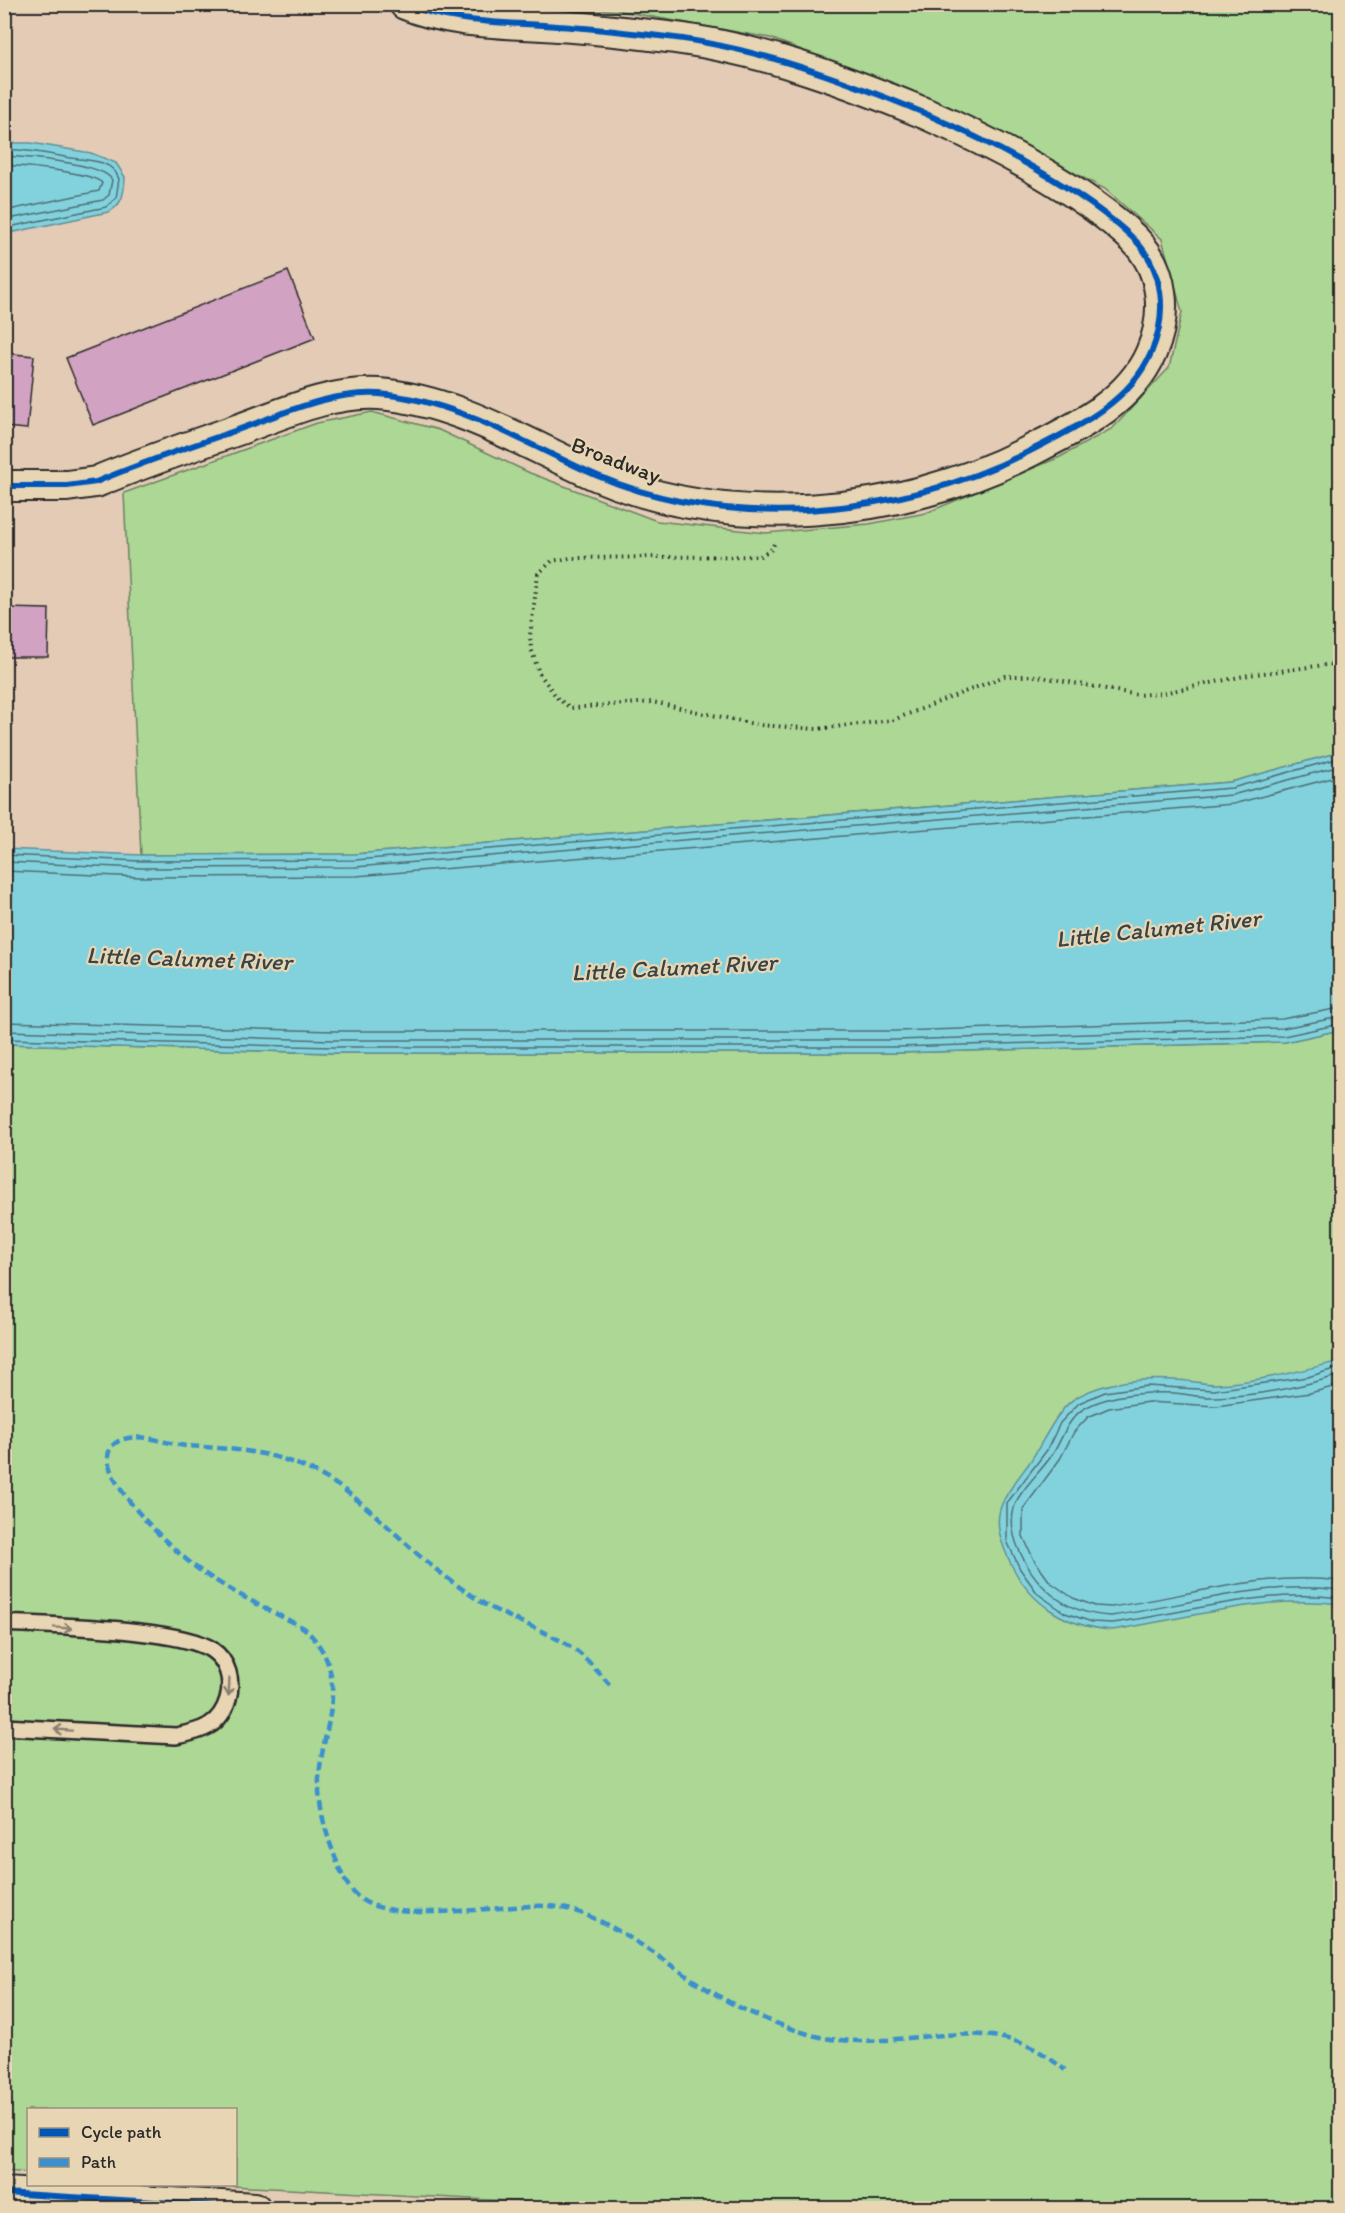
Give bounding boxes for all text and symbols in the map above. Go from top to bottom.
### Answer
street label: Broadway [568,431,665,490]
water label: Little Calumet River [1054,903,1264,953]
water label: Little Calumet River [86,940,295,976]
water label: Little Calumet River [571,947,780,987]
one-way arrow [52,1622,72,1633]
one-way arrow [223,1676,234,1696]
one-way arrow [53,1725,73,1736]
legend [27,2108,237,2186]
text: Cycle path [81,2121,162,2143]
text: Path [81,2151,116,2173]

